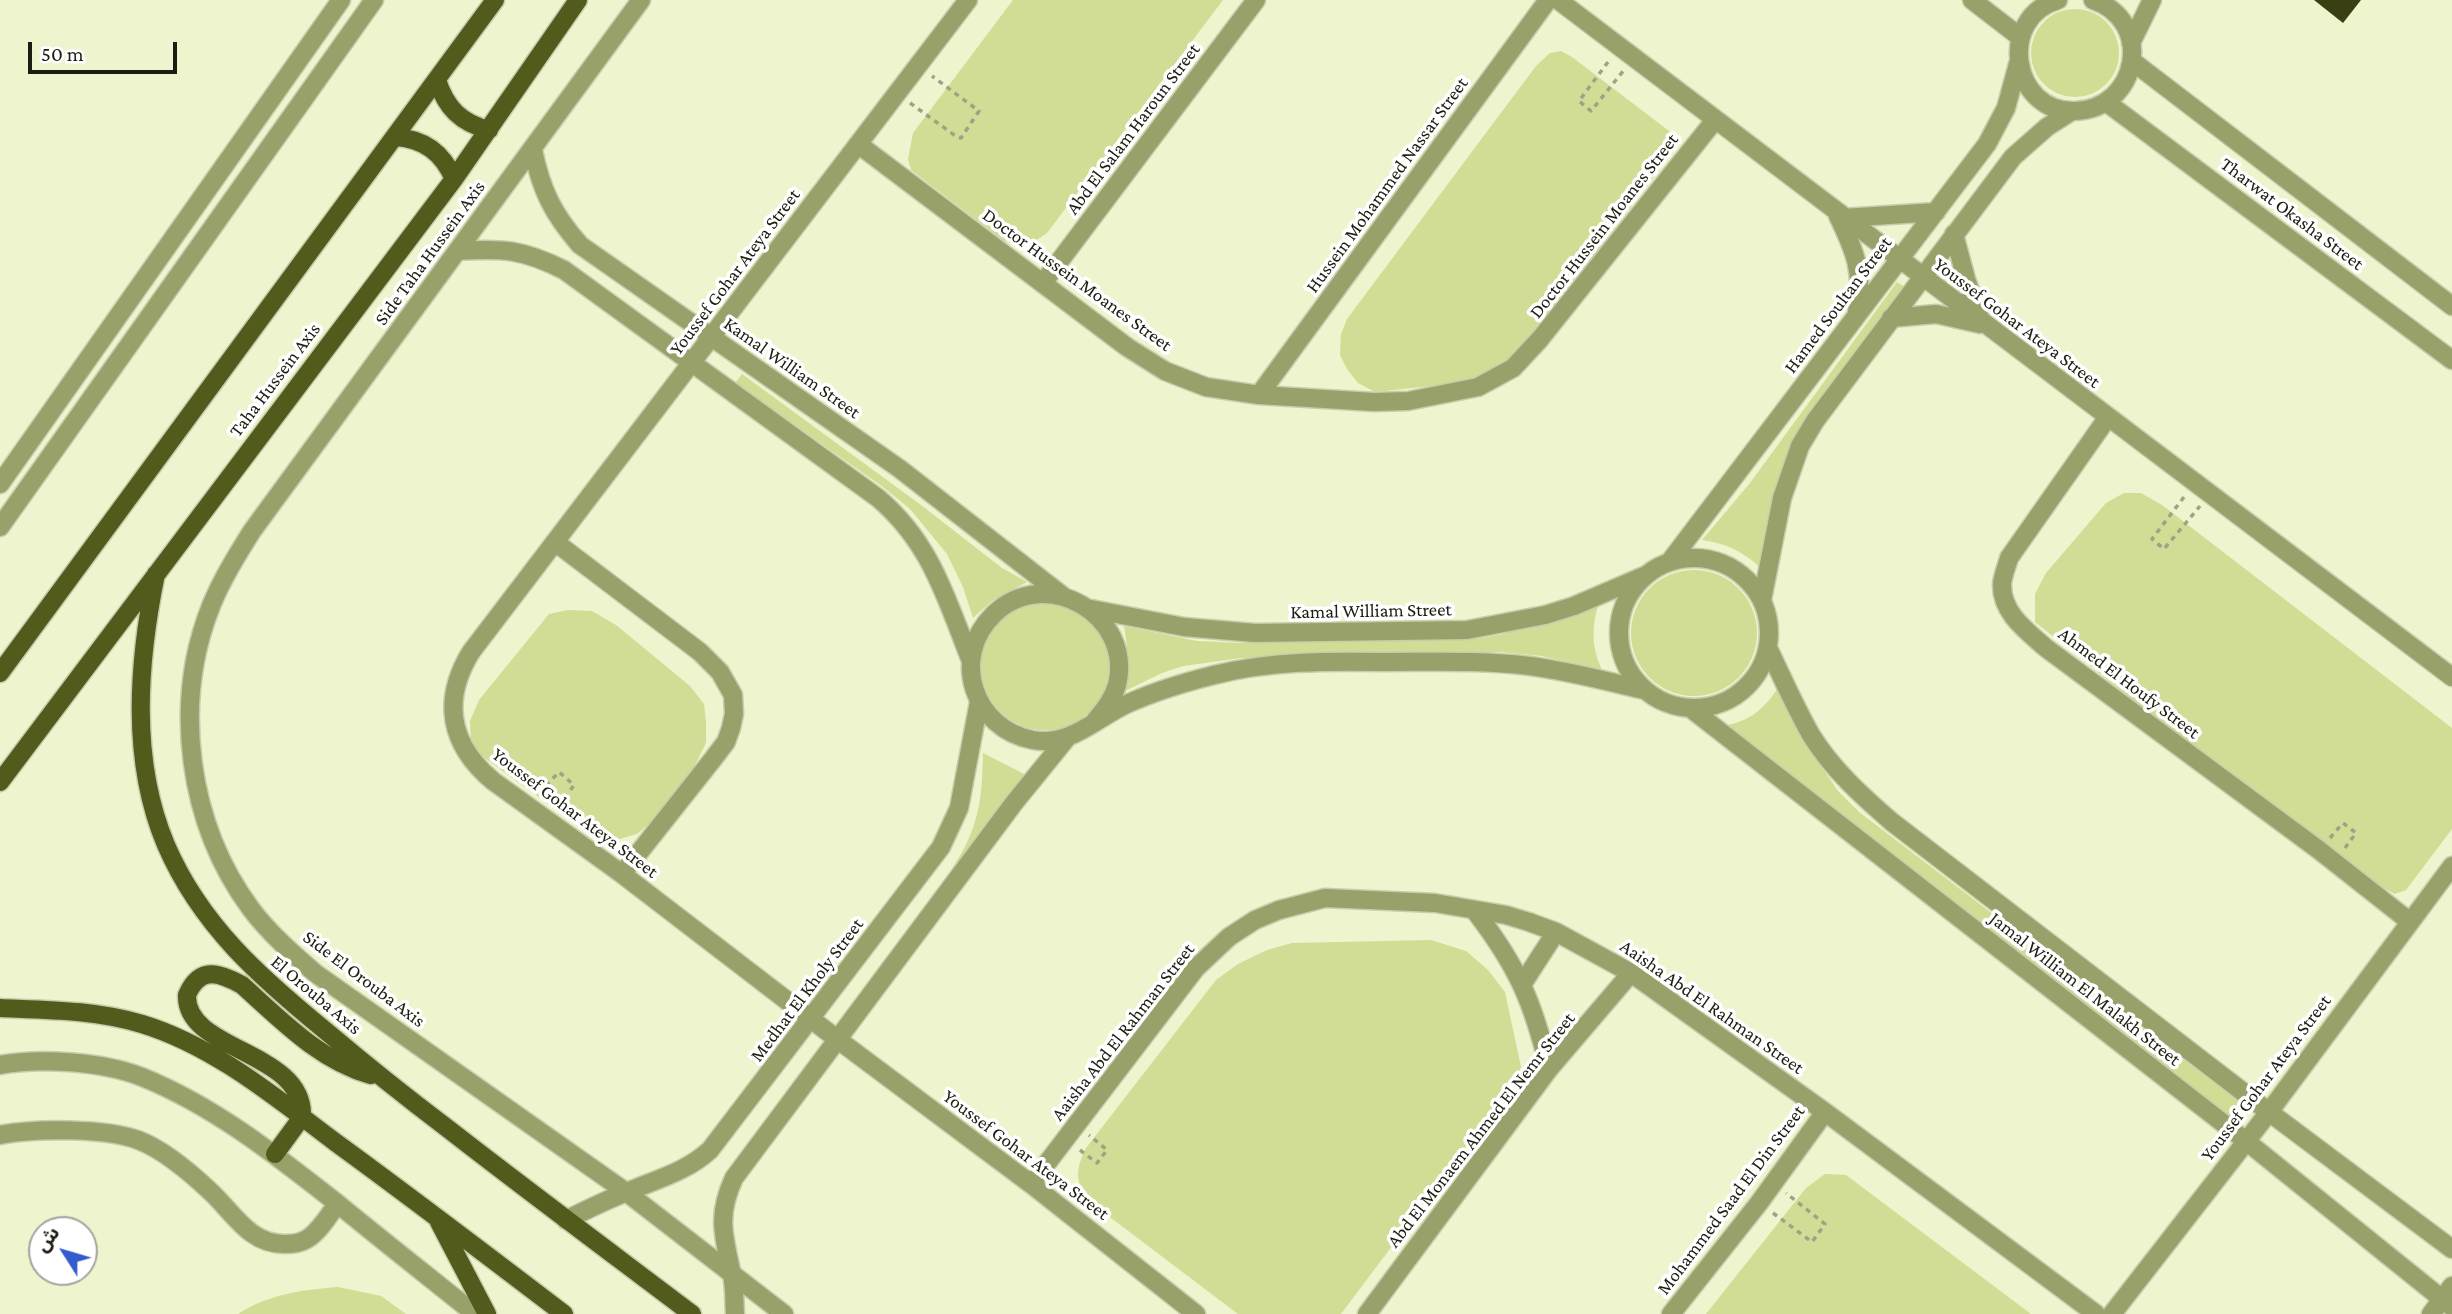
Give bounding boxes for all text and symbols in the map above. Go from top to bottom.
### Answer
scale bar [32,28,180,72]
street label: Abd El Salam Haroun Street [1061,39,1205,219]
text: 50 m [41,42,84,66]
street label: Hussein Mohammed Nassar Street [1301,73,1473,297]
street label: Doctor Hussein Moanes Street [1525,129,1683,323]
street label: Tharwat Okasha Street [2216,153,2368,275]
street label: Side Taha Hussein Axis [370,176,490,330]
street label: Youssef Gohar Ateya Street [665,184,805,360]
street label: Doctor Hussein Moanes Street [978,204,1176,356]
street label: Hamed Soultan Street [1779,232,1897,378]
street label: Youssef Gohar Ateya Street [1929,253,2105,393]
street label: Kamal William Street [719,312,865,424]
street label: Taha Hussein Axis [225,318,325,442]
street label: Kamal William Street [1290,598,1452,624]
street label: Ahmed El Houfy Street [2054,622,2204,744]
street label: Youssef Gohar Ateya Street [487,743,663,883]
street label: Jamal William El Malakh Street [1985,907,2185,1071]
street label: Medhat El Kholy Street [745,914,869,1066]
street label: Side El Orouba Axis [298,926,430,1032]
street label: Aaisha Abd El Rahman Street [1616,935,1808,1079]
street label: Aaisha Abd El Rahman Street [1047,939,1199,1125]
street label: El Orouba Axis [266,951,366,1039]
street label: Youssef Gohar Ateya Street [2196,990,2336,1166]
street label: Abd El Monaem Ahmed El Nemr Street [1382,1008,1580,1252]
street label: Youssef Gohar Ateya Street [938,1085,1114,1225]
street label: Mohammed Saad El Din Street [1652,1101,1810,1299]
north arrow [28,1216,98,1286]
text: ش [31,1223,64,1256]

